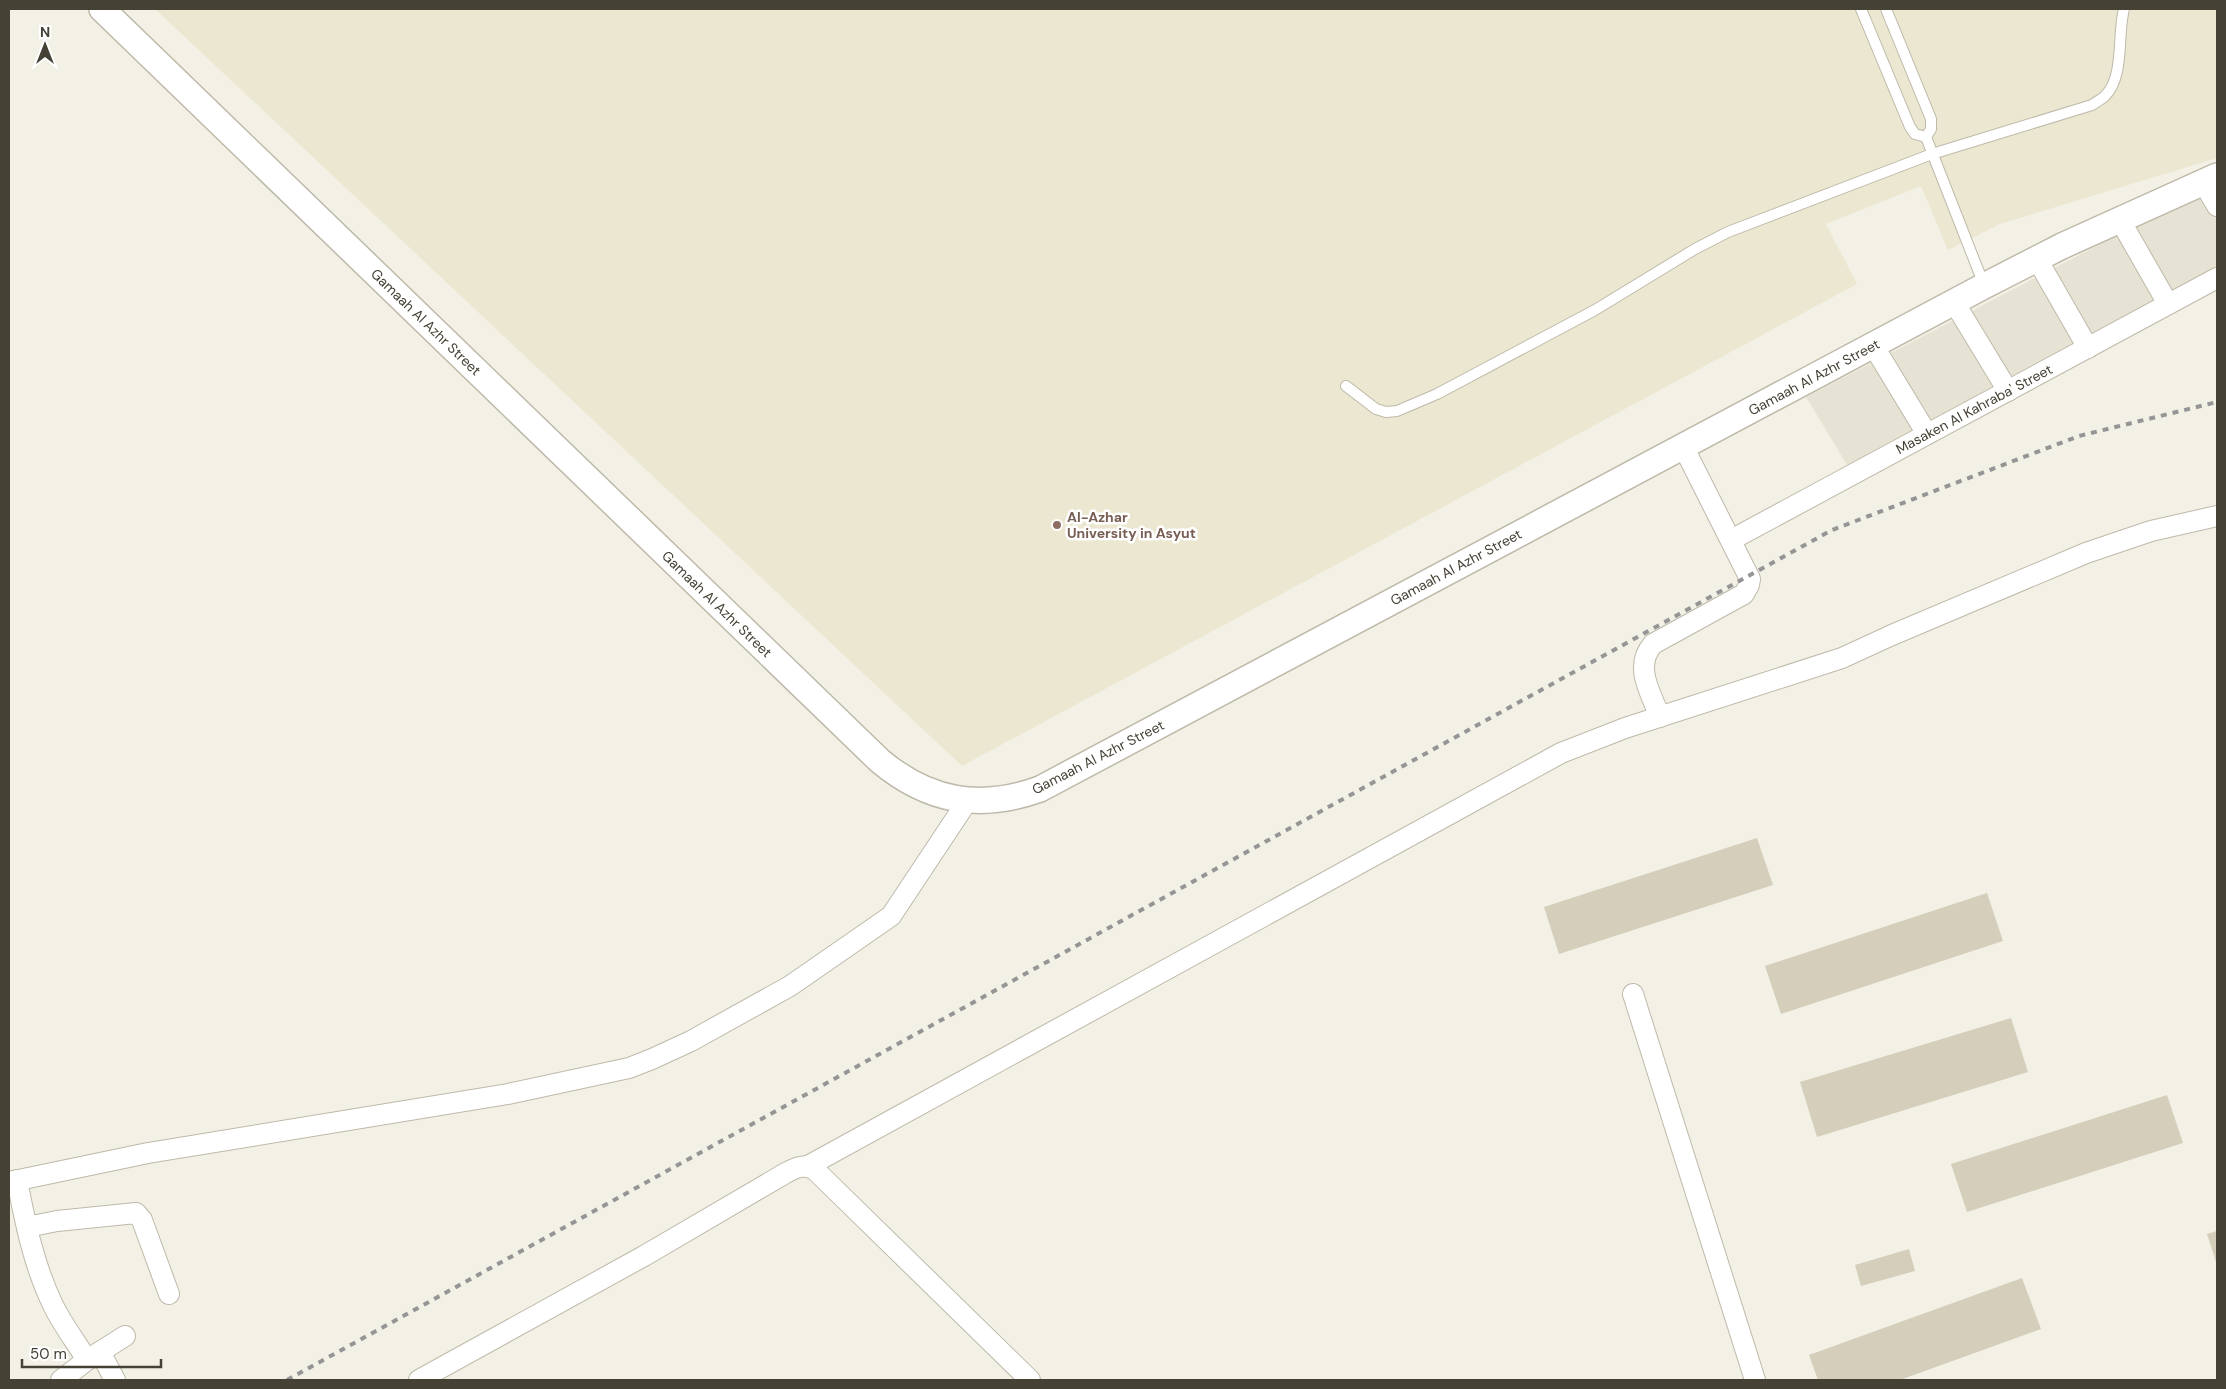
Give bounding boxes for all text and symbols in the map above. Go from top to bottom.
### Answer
north arrow [20,20,70,70]
text: N [40,23,50,41]
street label: Gamaah Al Azhr Street [367,265,485,379]
street label: Gamaah Al Azhr Street [1745,335,1883,419]
street label: Masaken Al Kahraba' Street [1893,360,2055,458]
place label: Al-Azhar University in Asyut [1067,508,1196,542]
marker: Al-Azhar University in Asyut [1051,519,1063,531]
street label: Gamaah Al Azhr Street [1387,525,1525,609]
street label: Gamaah Al Azhr Street [658,547,776,661]
street label: Gamaah Al Azhr Street [1029,716,1167,798]
scale bar [22,1336,161,1368]
text: 50 m [30,1344,67,1364]

